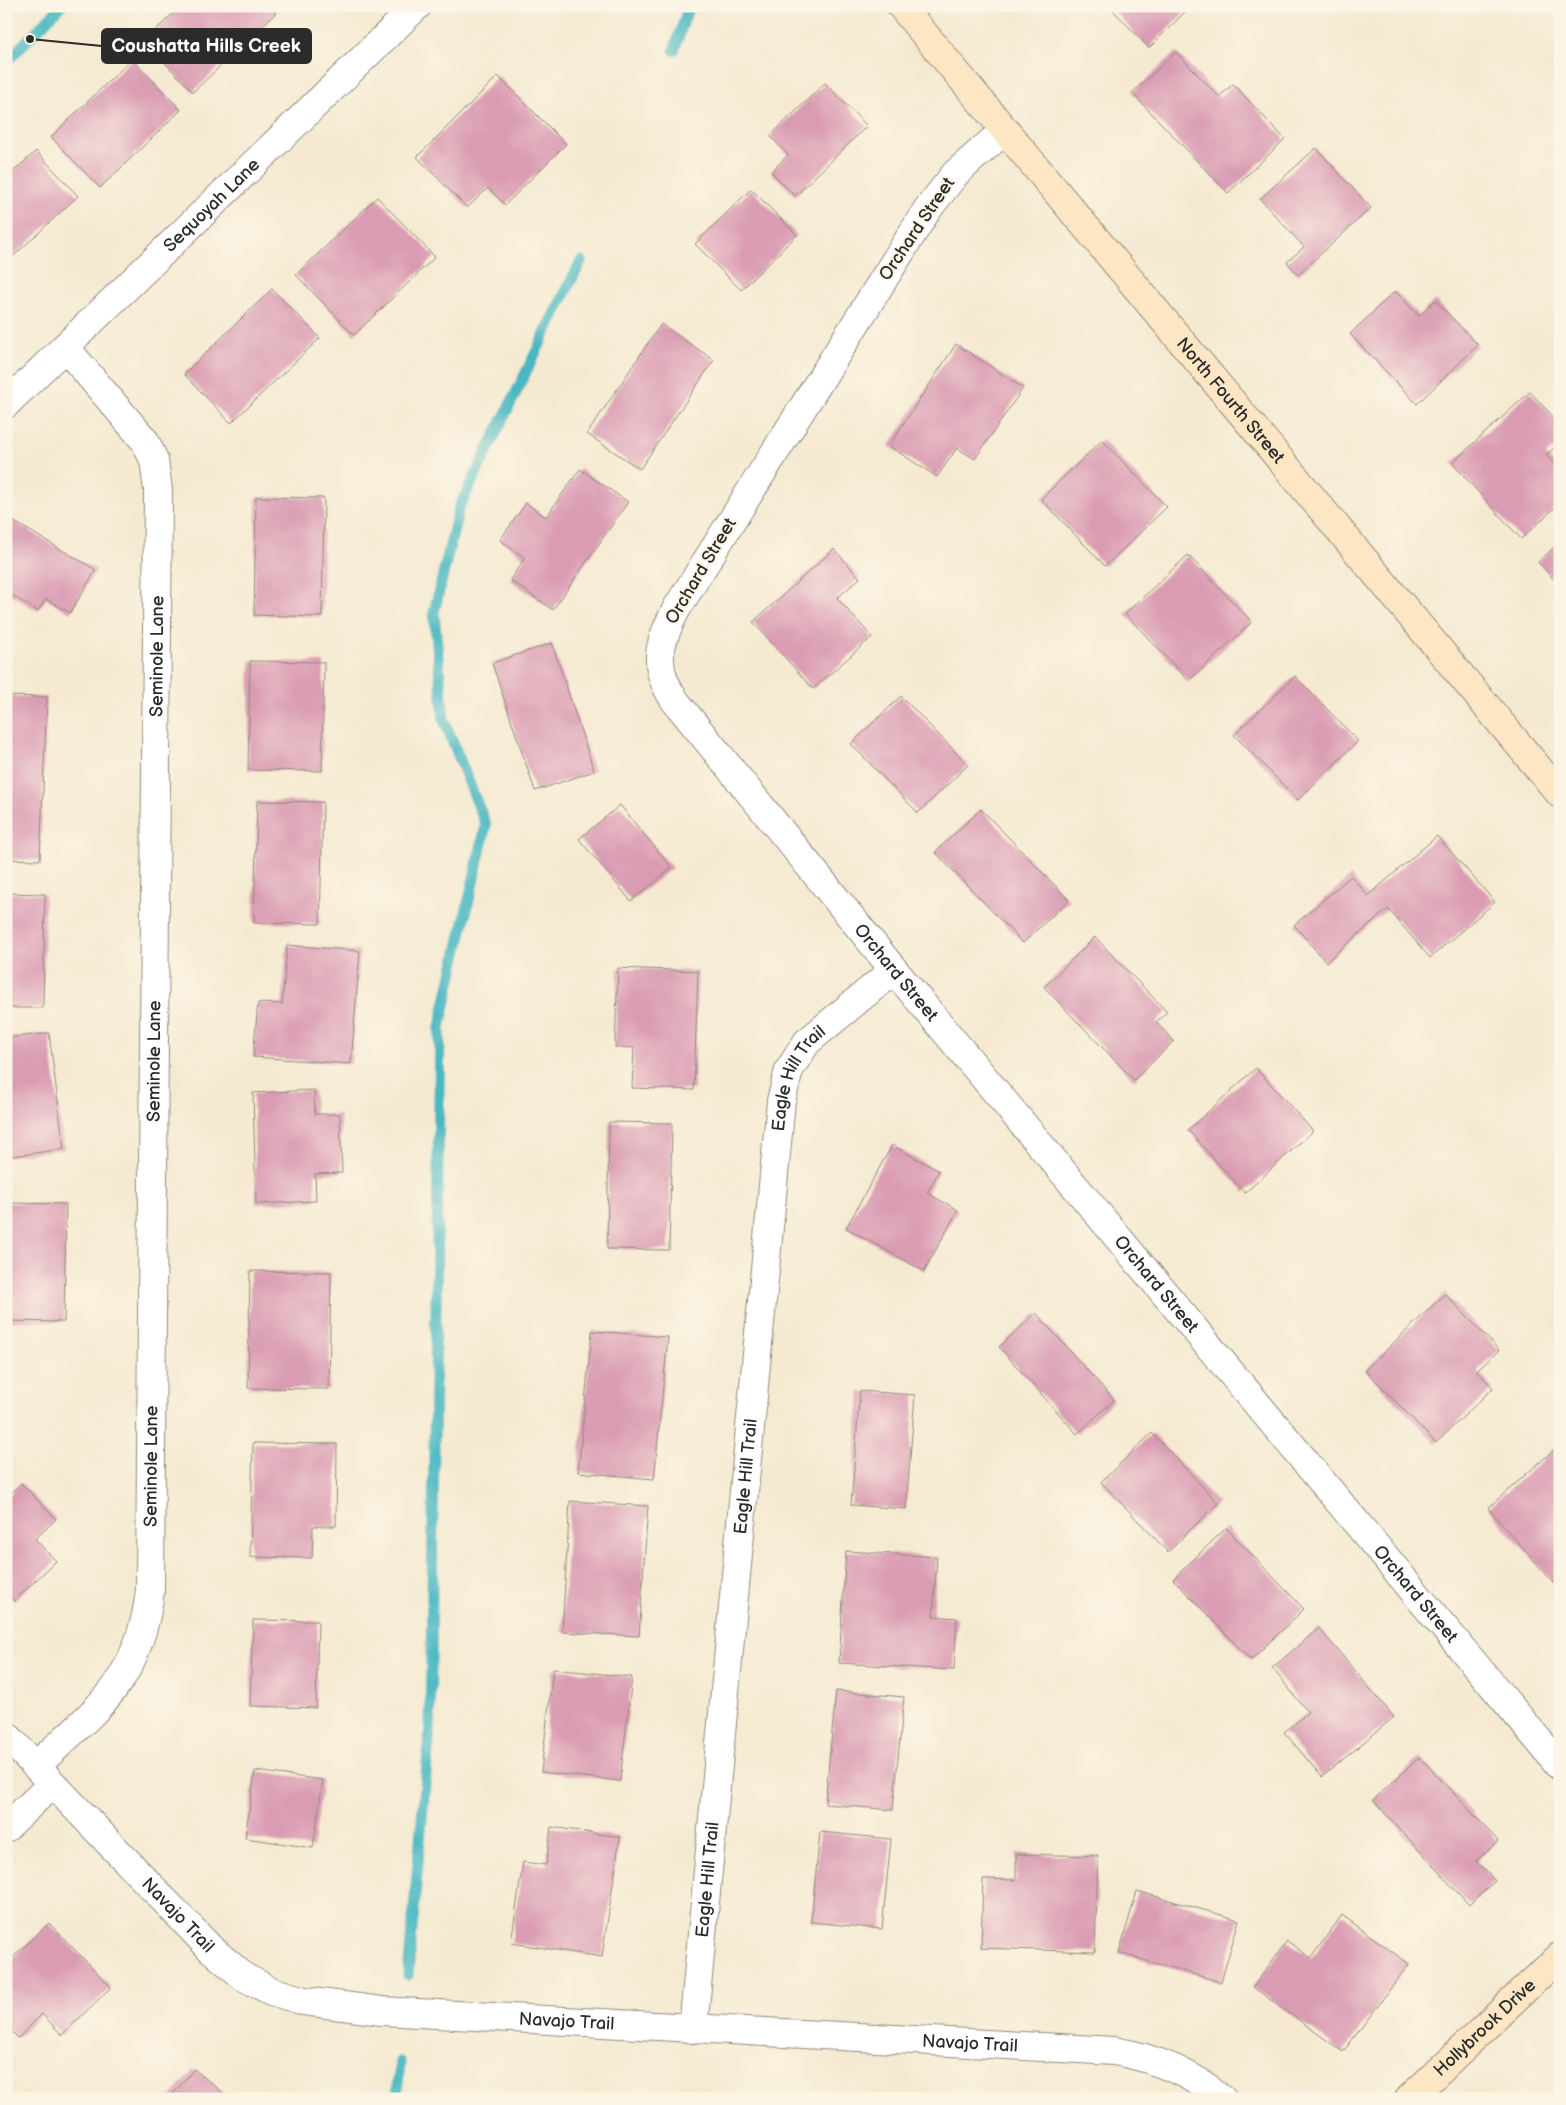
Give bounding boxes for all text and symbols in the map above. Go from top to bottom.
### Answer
callout: Coushatta Hills Creek [102,29,311,63]
text: Coushatta Hills Creek [111,35,301,58]
street label: Sequoyah Lane [159,154,264,256]
street label: Orchard Street [875,173,960,285]
street label: North Fourth Street [1172,333,1290,468]
street label: Orchard Street [661,514,741,628]
street label: Seminole Lane [146,595,168,717]
street label: Orchard Street [850,919,943,1026]
street label: Seminole Lane [143,1000,165,1122]
street label: Eagle Hill Trail [768,1021,830,1132]
street label: Orchard Street [1110,1231,1204,1337]
street label: Seminole Lane [140,1405,162,1527]
street label: Eagle Hill Trail [729,1418,761,1535]
street label: Orchard Street [1369,1541,1463,1647]
street label: Eagle Hill Trail [691,1821,723,1938]
street label: Navajo Trail [138,1873,219,1957]
street label: Hollybrook Drive [1429,1974,1540,2081]
street label: Navajo Trail [518,2008,615,2034]
street label: Navajo Trail [922,2030,1018,2056]

